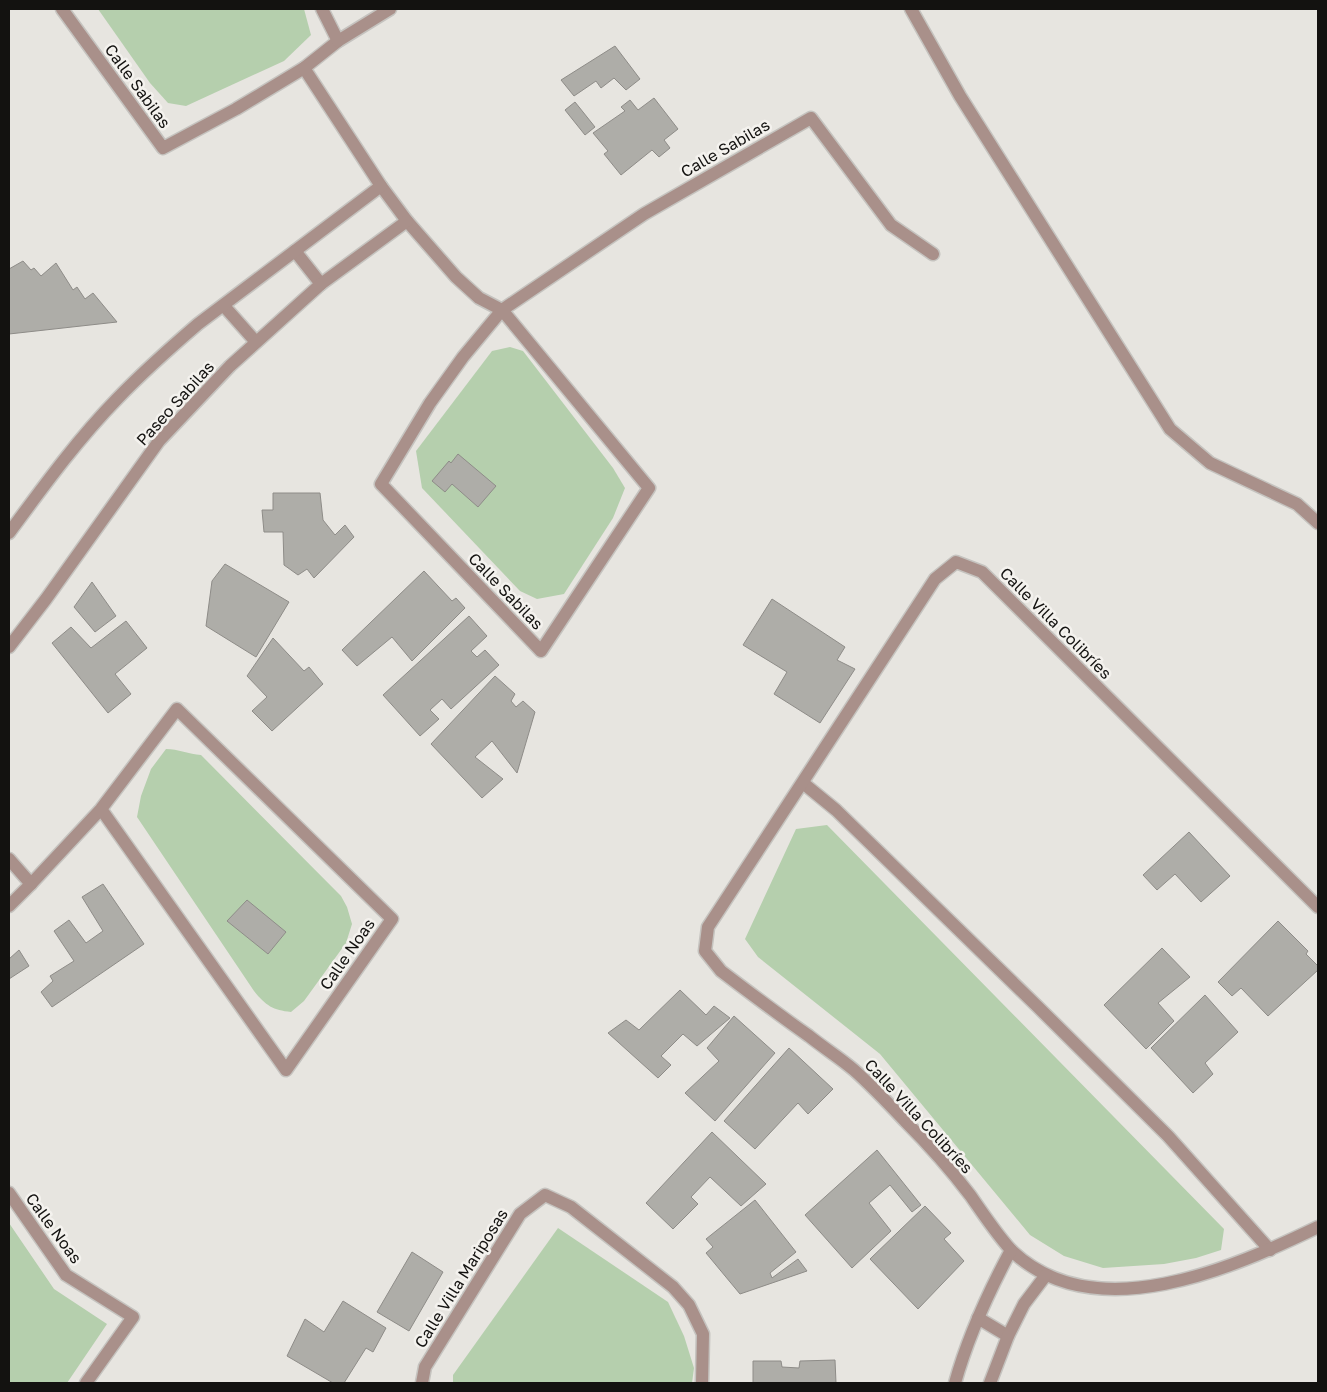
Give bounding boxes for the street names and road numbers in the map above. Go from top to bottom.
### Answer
street label: Calle Sabilas [101,40,175,132]
street label: Calle Sabilas [677,115,773,181]
street label: Paseo Sabilas [132,357,218,449]
street label: Calle Sabilas [464,548,548,634]
street label: Calle Villa Colibríes [996,563,1116,683]
street label: Calle Noas [315,914,379,994]
street label: Calle Villa Colibríes [861,1054,977,1178]
street label: Calle Noas [22,1189,86,1267]
street label: Calle Villa Mariposas [410,1205,512,1351]

